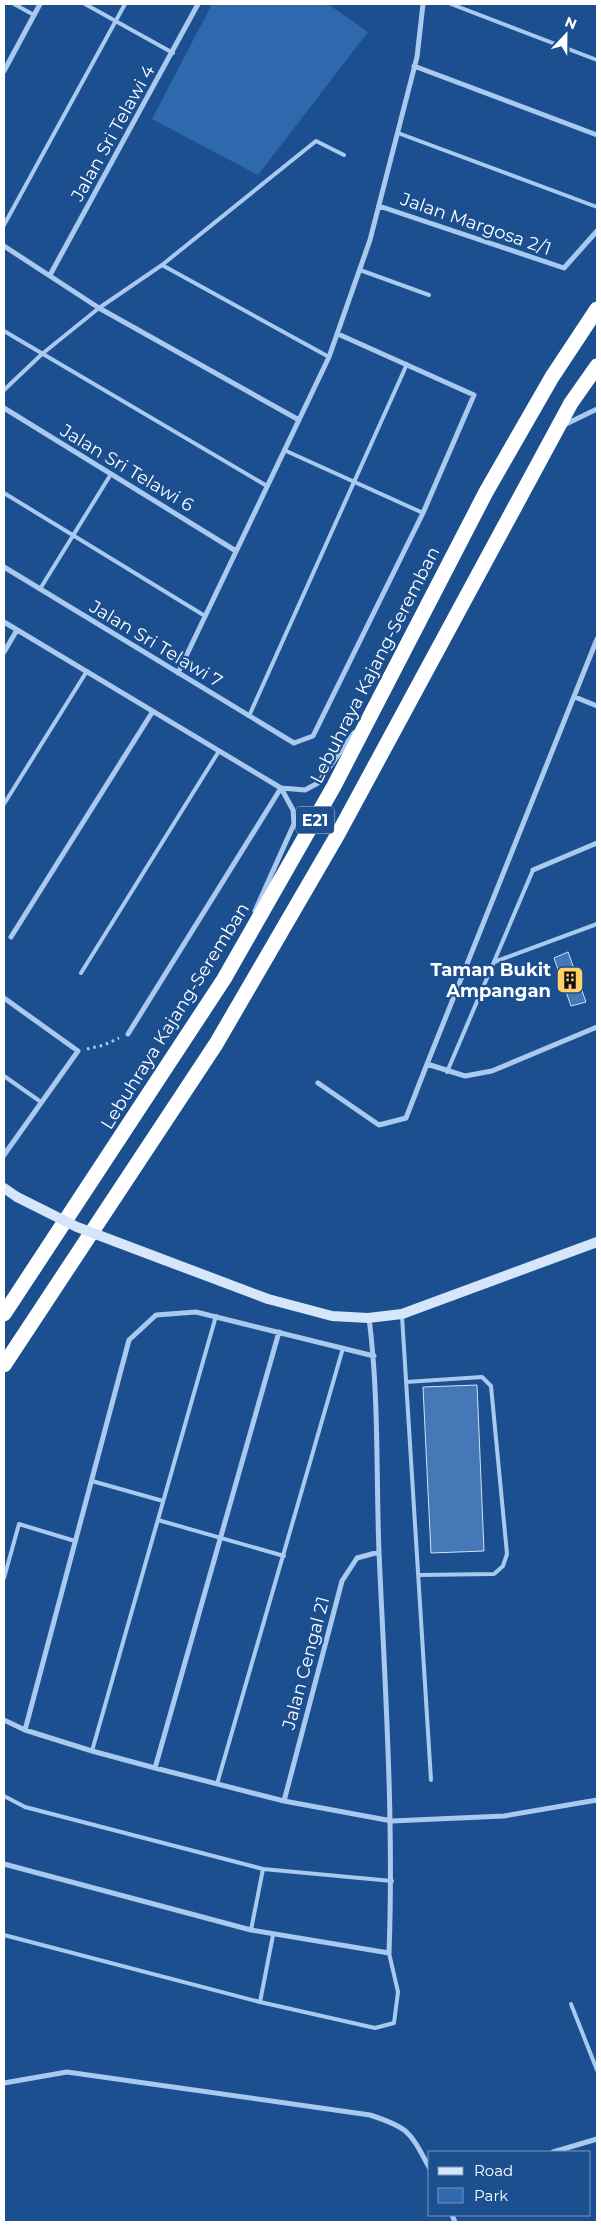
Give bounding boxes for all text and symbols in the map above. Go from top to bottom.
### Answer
north arrow [541,10,591,60]
text: N [562,12,579,33]
street label: Jalan Sri Telawi 4 [66,61,160,206]
street label: Jalan Margosa 2/1 [397,188,554,260]
street label: Jalan Sri Telawi 6 [56,419,198,516]
street label: Lebuhraya Kajang-Seremban [306,543,444,787]
street label: Jalan Sri Telawi 7 [85,595,226,692]
road number: E21 [296,806,334,834]
street label: Lebuhraya Kajang-Seremban [96,899,254,1133]
place label: Taman Bukit Ampangan [431,959,551,1002]
building icon: Taman Bukit Ampangan [555,965,585,995]
street label: Jalan Cengal 21 [277,1594,334,1733]
legend [428,2151,591,2216]
text: Road [474,2161,513,2180]
text: Park [474,2186,508,2205]

